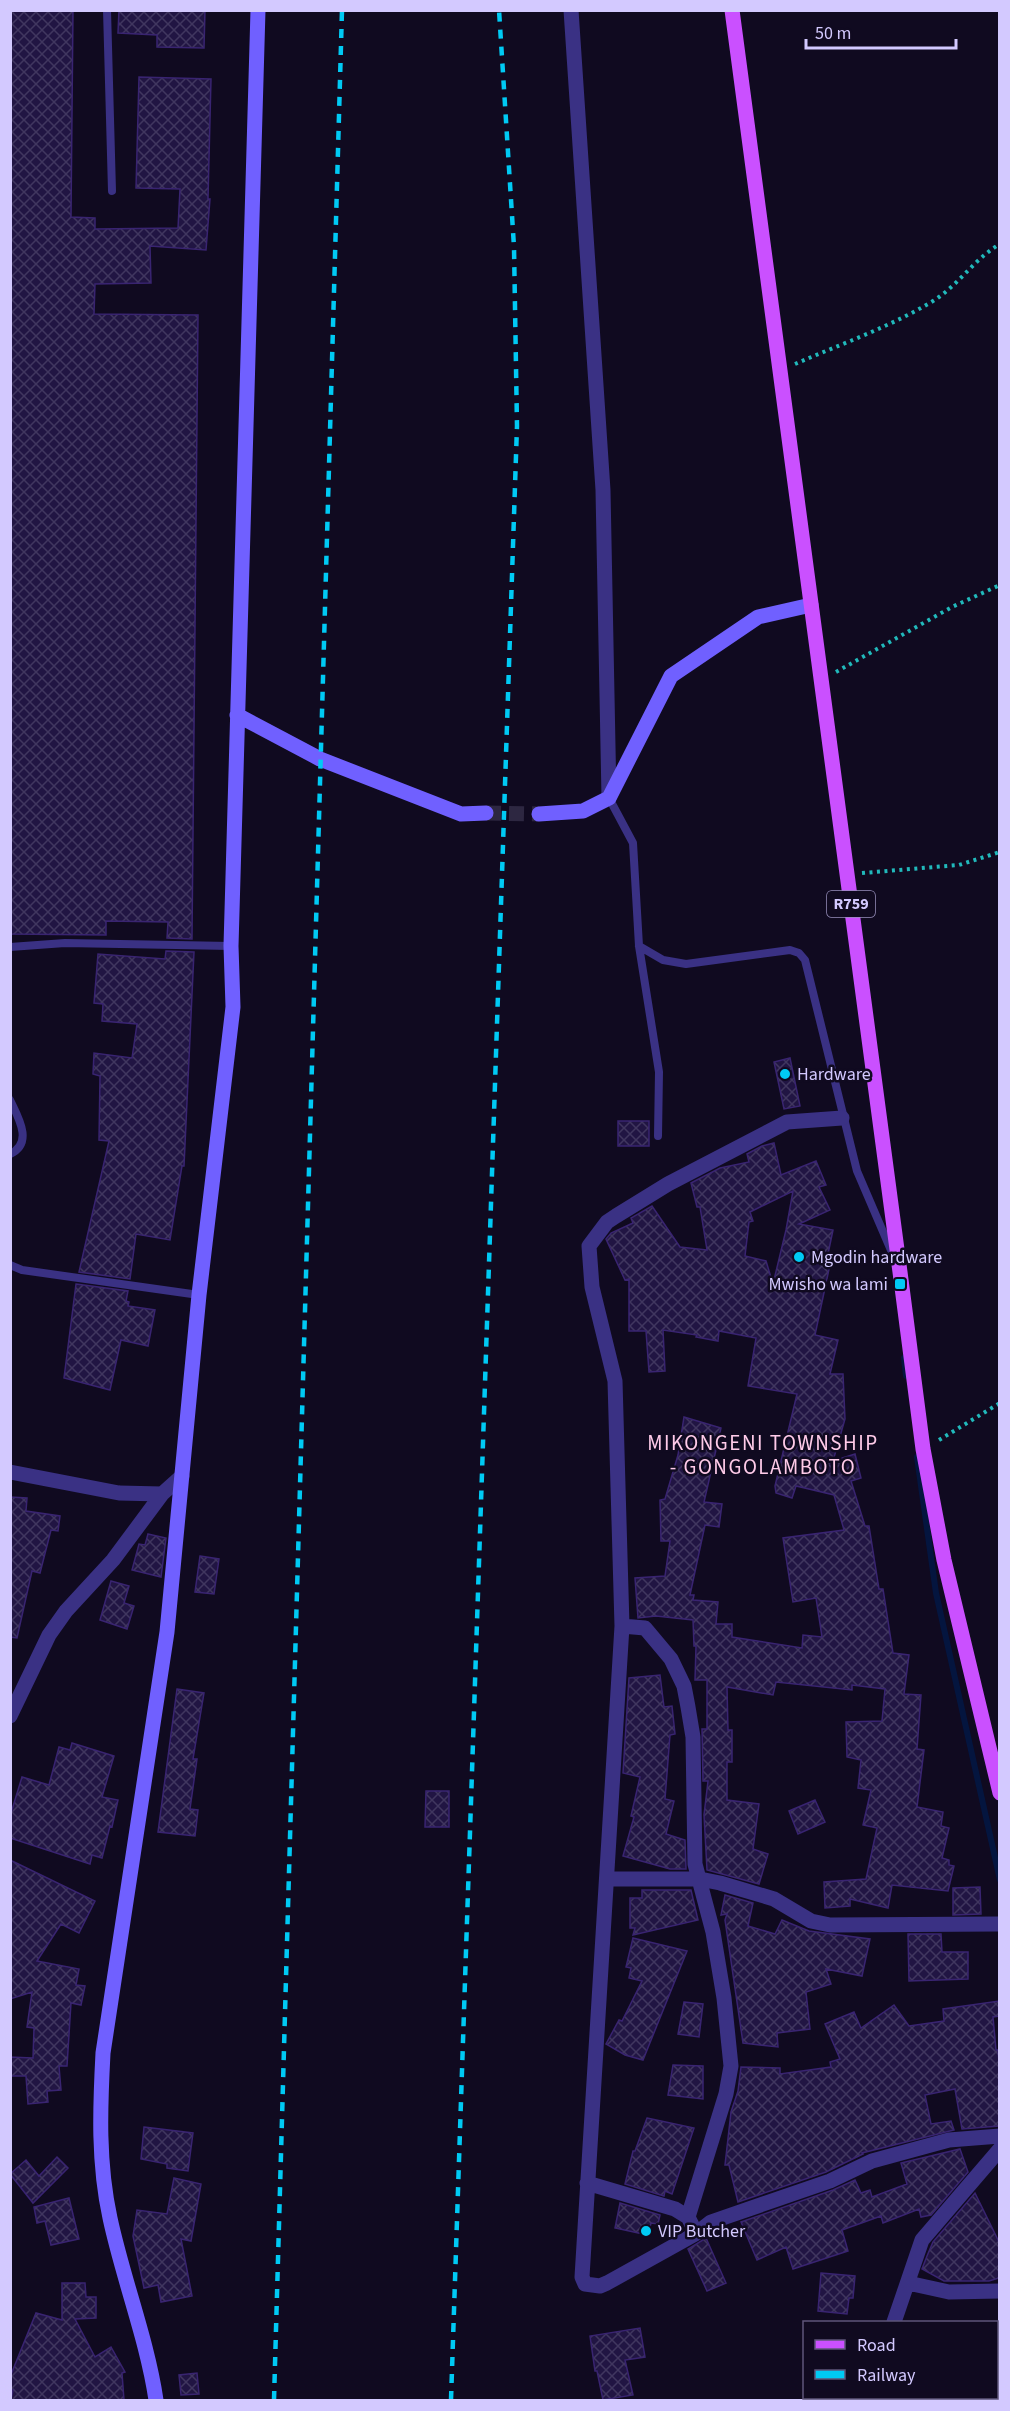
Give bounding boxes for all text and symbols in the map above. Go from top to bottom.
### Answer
scale bar [806,12,956,50]
text: 50 m [815,21,851,46]
road number: R759 [827,891,875,917]
place label: Hardware [797,1062,871,1087]
marker: Hardware [778,1067,792,1081]
place label: Mgodin hardware [811,1245,942,1270]
marker: Mgodin hardware [792,1250,806,1264]
place label: Mwisho wa lami [768,1272,888,1297]
marker: Mwisho wa lami [893,1277,907,1291]
district label: MIKONGENI TOWNSHIP - GONGOLAMBOTO [647,1428,879,1482]
place label: VIP Butcher [658,2219,746,2244]
marker: VIP Butcher [639,2224,653,2238]
legend [803,2321,998,2399]
text: Road [857,2333,896,2358]
text: Railway [857,2363,916,2388]

